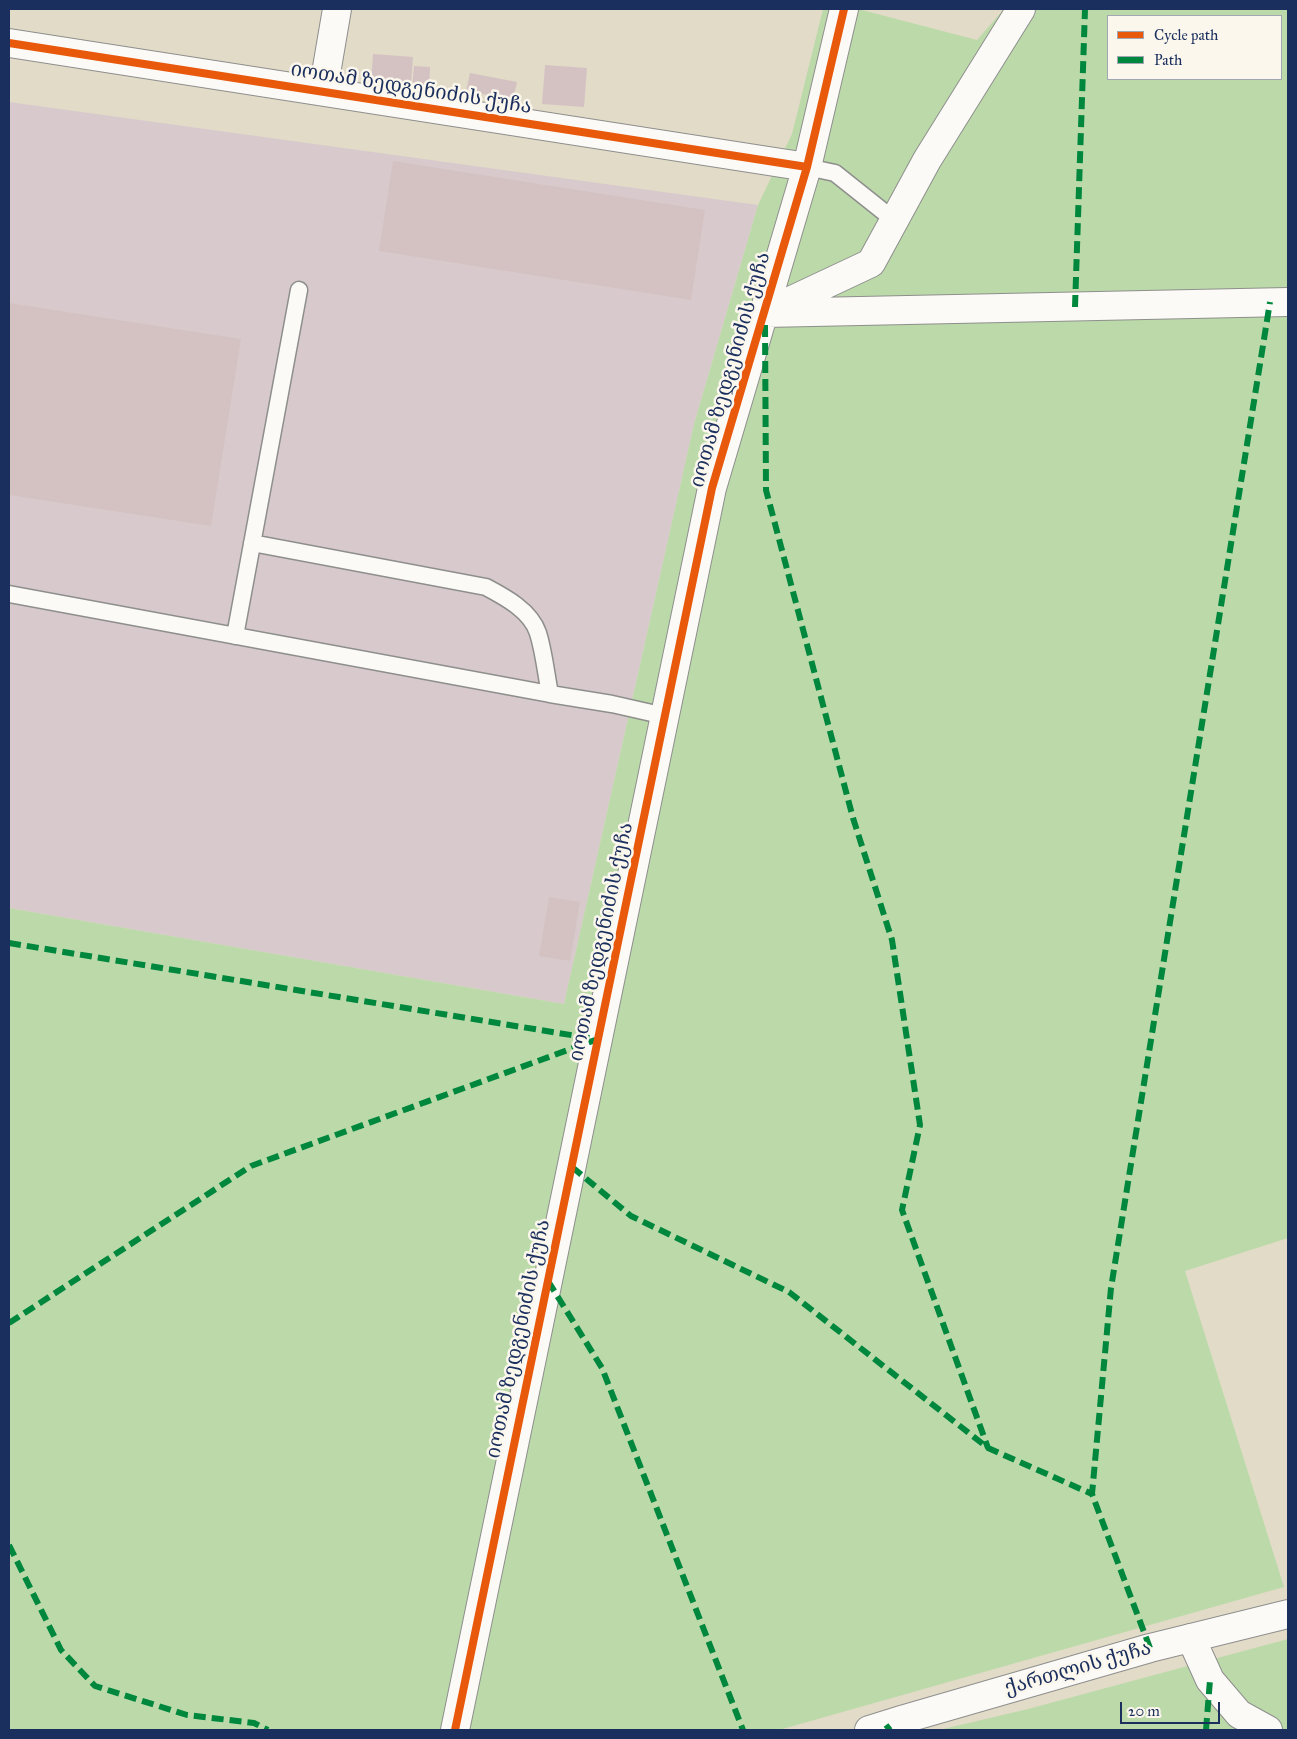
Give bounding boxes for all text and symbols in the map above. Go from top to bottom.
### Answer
legend [1107,15,1282,80]
text: Cycle path [1154,26,1218,44]
text: Path [1154,51,1182,69]
street label: იოთამ ზედგენიძის ქუჩა [289,58,533,120]
street label: იოთამ ზედგენიძის ქუჩა [686,250,776,490]
street label: იოთამ ზედგენიძის ქუჩა [565,820,639,1064]
street label: იოთამ ზედგენიძის ქუჩა [482,1217,556,1461]
street label: ქართლის ქუჩა [1002,1637,1154,1701]
scale bar [1122,1692,1222,1724]
text: 20 m [1128,1702,1160,1720]

